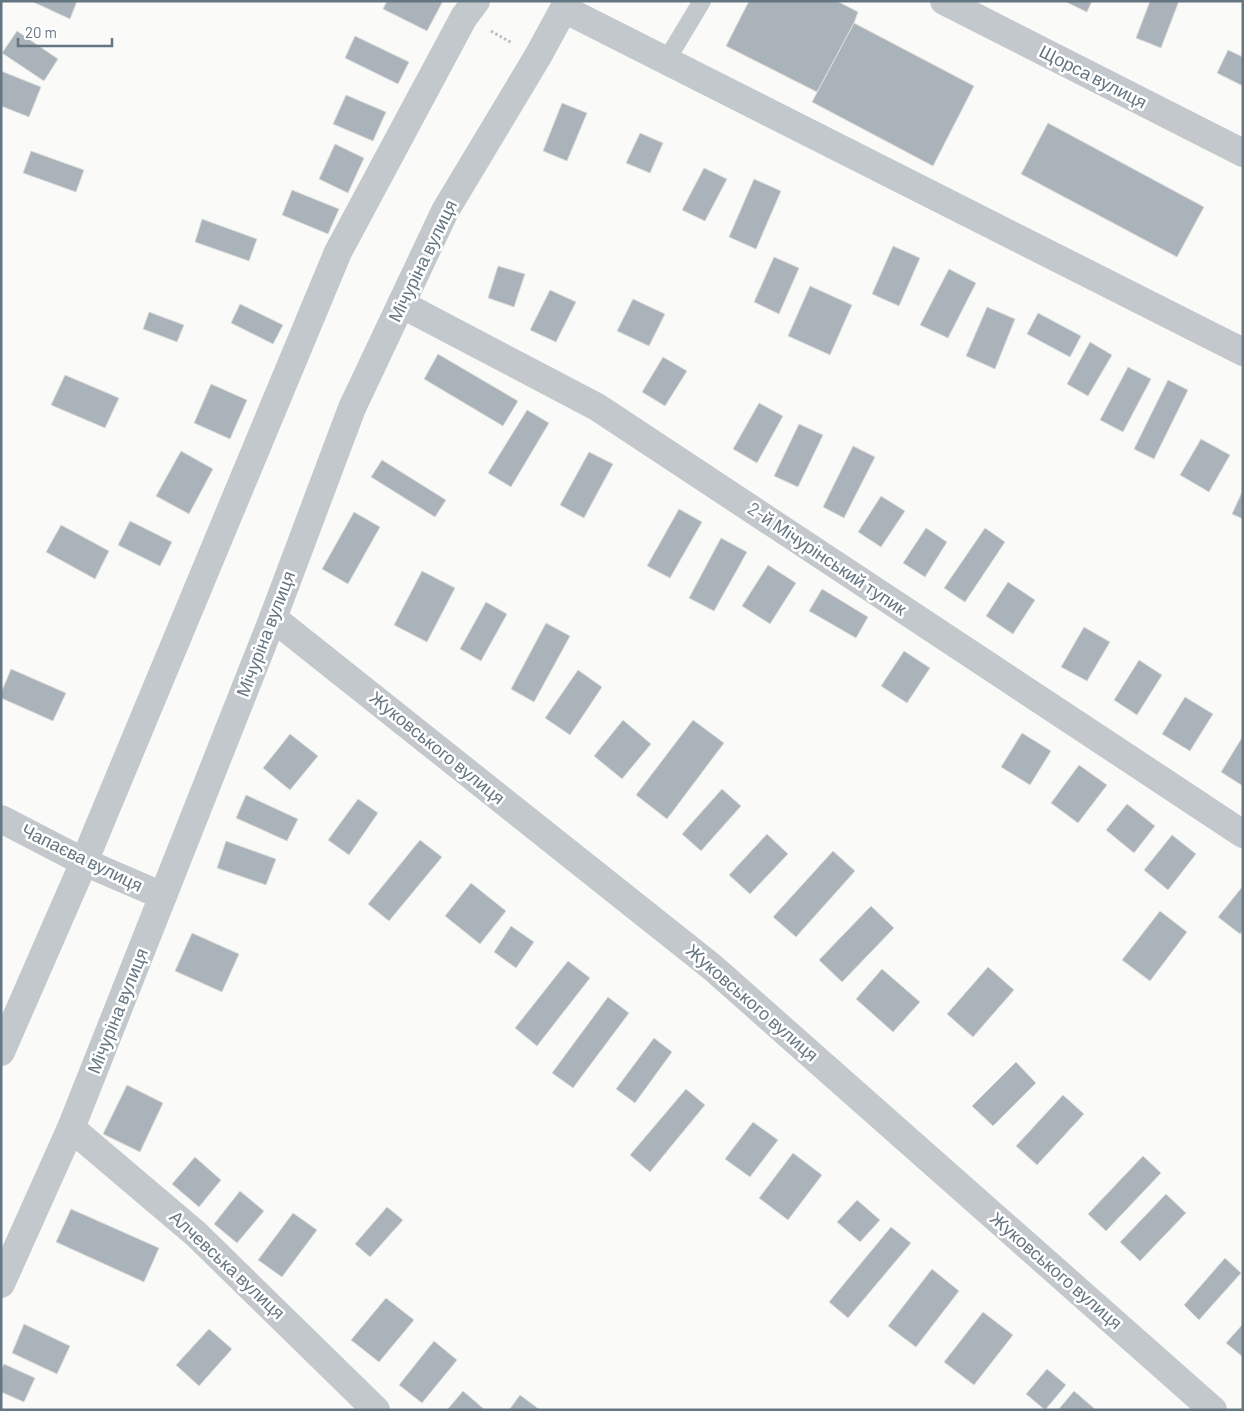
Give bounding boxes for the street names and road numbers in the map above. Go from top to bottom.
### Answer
street label: Щорса вулиця [1036,40,1151,113]
street label: Мічуріна вулиця [383,196,461,325]
street label: 2-й Мічурінський тупик [744,497,911,620]
street label: Мічуріна вулиця [231,568,299,700]
street label: Жуковського вулиця [366,686,510,808]
street label: Чапаєва вулиця [18,818,147,896]
street label: Жуковського вулиця [682,939,823,1065]
street label: Мічуріна вулиця [82,945,152,1076]
street label: Алчевська вулиця [166,1205,290,1323]
street label: Жуковського вулиця [986,1207,1127,1333]

